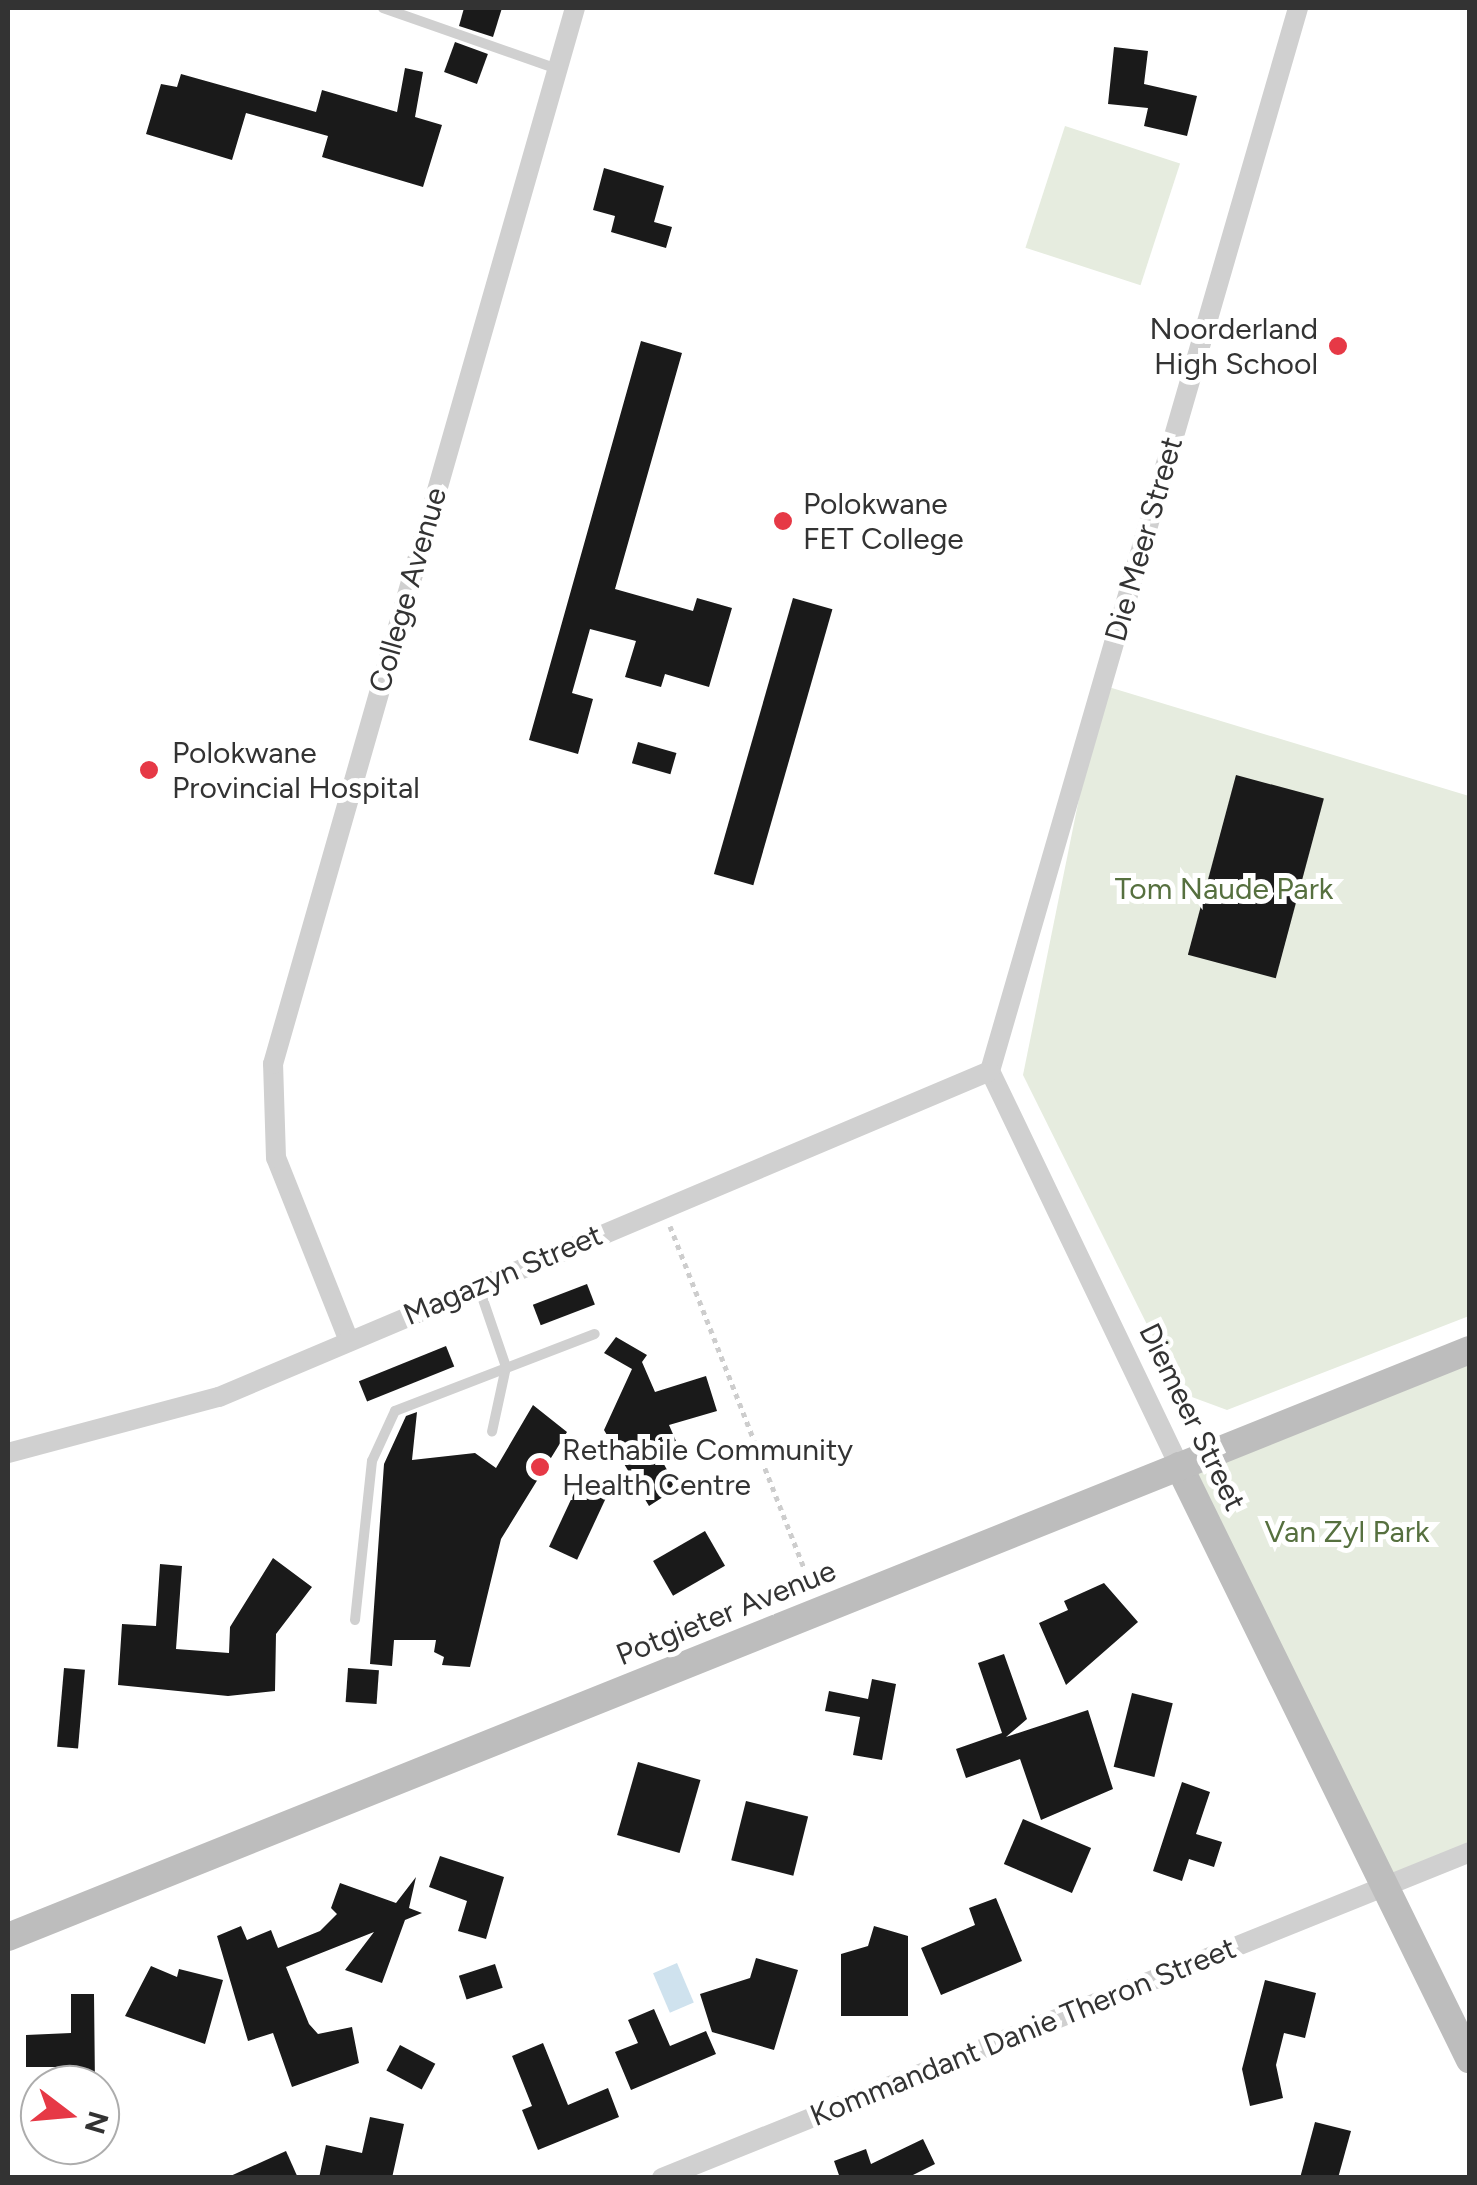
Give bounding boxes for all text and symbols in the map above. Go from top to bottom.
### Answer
place label: Noorderland High School [1150,311,1318,382]
marker: Noorderland High School [1327,335,1349,357]
street label: Die Meer Street [1098,433,1190,645]
street label: College Avenue [362,483,454,697]
place label: Polokwane FET College [803,486,964,556]
marker: Polokwane FET College [772,510,794,532]
place label: Polokwane Provincial Hospital [172,735,420,806]
marker: Polokwane Provincial Hospital [136,757,162,783]
park label: Tom Naude Park [1115,871,1333,907]
street label: Magazyn Street [398,1217,608,1333]
street label: Diemeer Street [1131,1318,1253,1516]
place label: Rethabile Community Health Centre [562,1432,853,1502]
marker: Rethabile Community Health Centre [527,1454,553,1480]
park label: Van Zyl Park [1264,1514,1430,1550]
street label: Potgieter Avenue [611,1553,841,1673]
street label: Kommandant Danie Theron Street [805,1930,1241,2134]
north arrow [20,2065,120,2165]
text: N [78,2108,116,2138]

